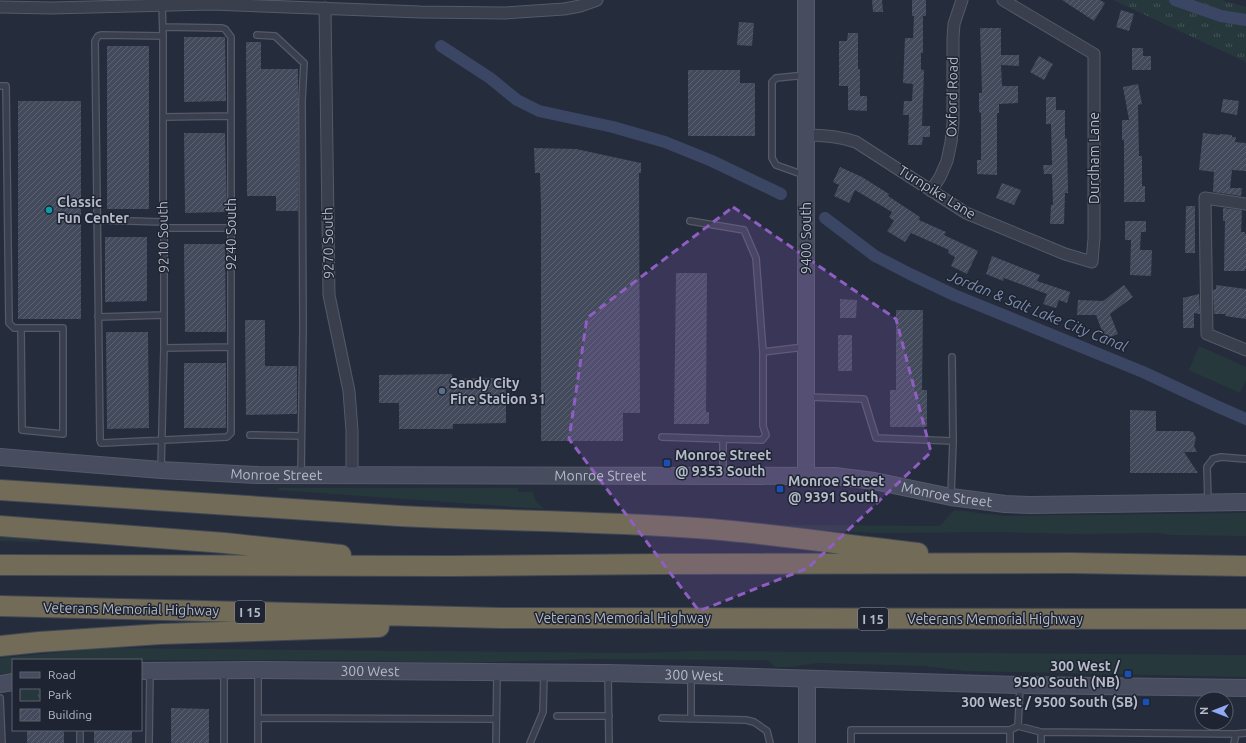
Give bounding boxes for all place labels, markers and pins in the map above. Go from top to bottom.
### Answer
place label: Classic Fun Center [57,194,129,226]
marker: Classic Fun Center [44,205,54,215]
place label: Sandy City Fire Station 31 [450,375,546,407]
marker: Sandy City Fire Station 31 [437,386,447,396]
place label: Monroe Street @ 9353 South [675,447,771,479]
marker: Monroe Street @ 9353 South [662,458,672,468]
place label: Monroe Street @ 9391 South [788,473,884,505]
marker: Monroe Street @ 9391 South [775,484,785,494]
place label: 300 West / 9500 South (NB) [1014,658,1121,690]
marker: 300 West / 9500 South (NB) [1123,669,1133,679]
place label: 300 West / 9500 South (SB) [961,694,1138,710]
marker: 300 West / 9500 South (SB) [1141,697,1151,707]

